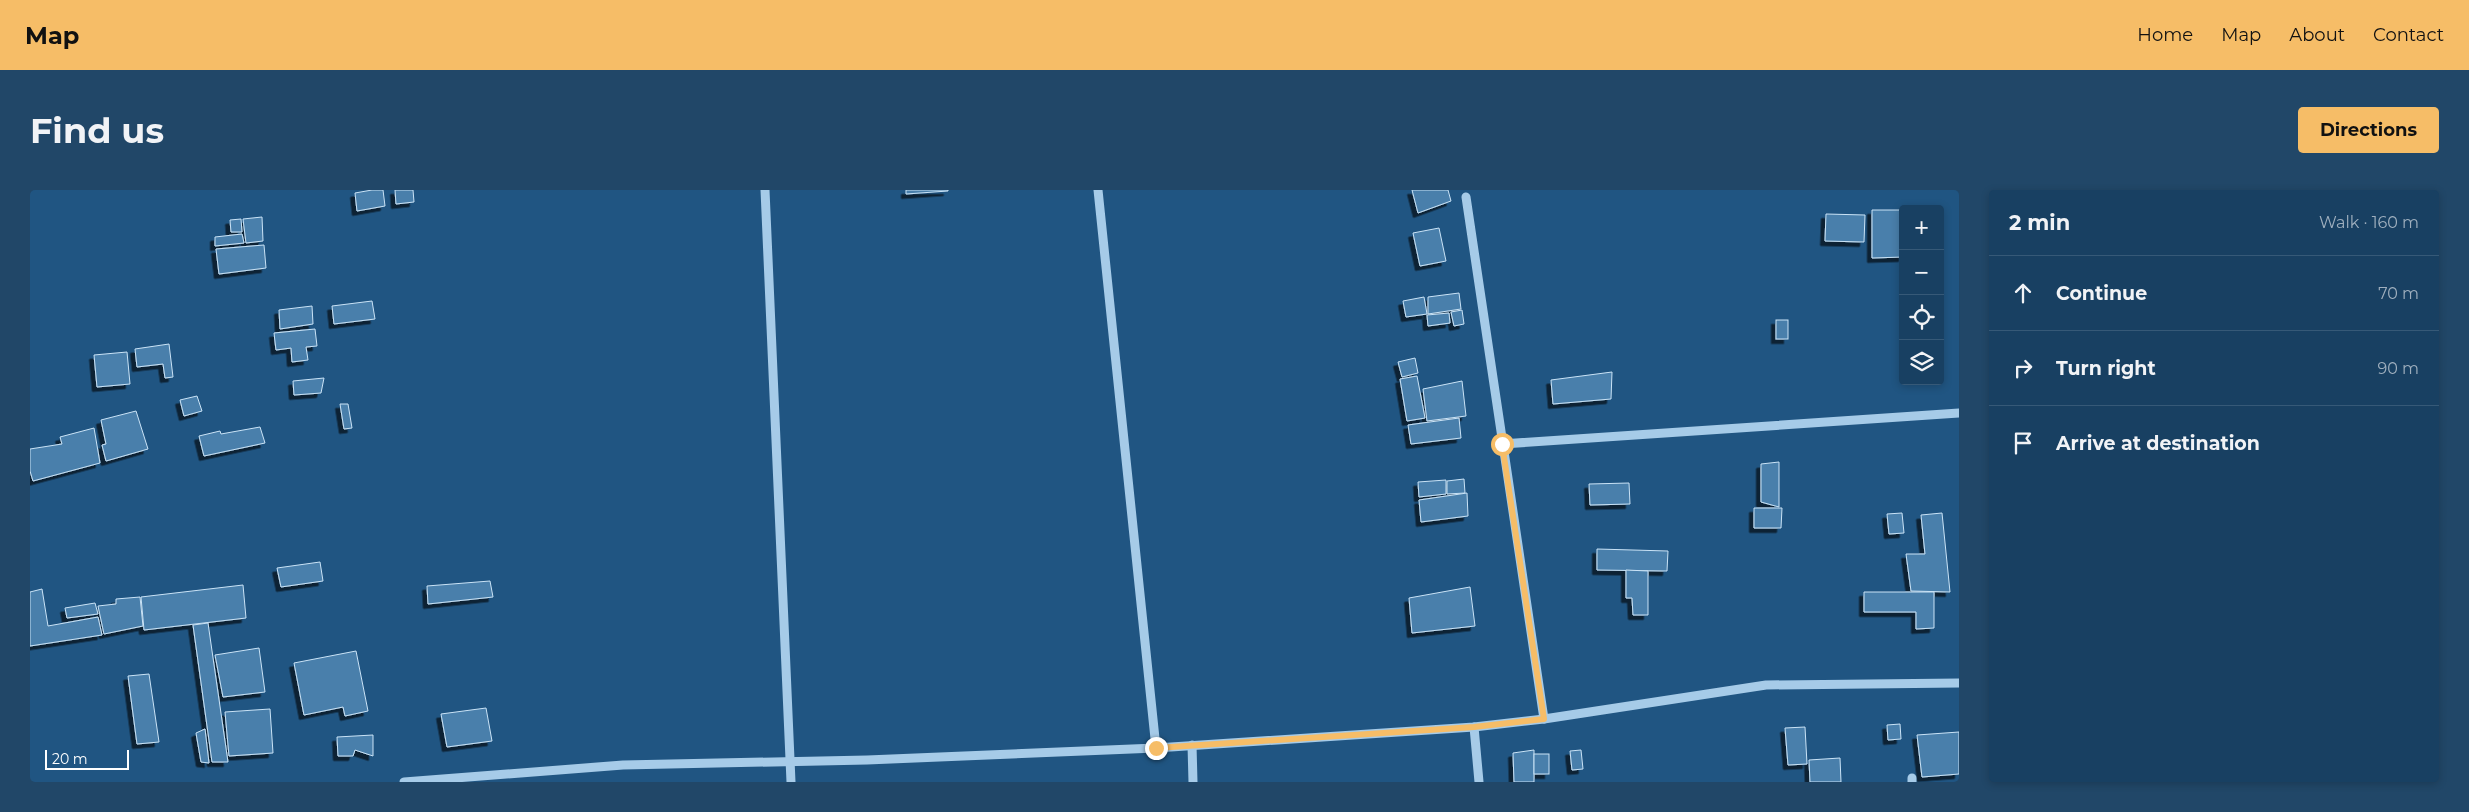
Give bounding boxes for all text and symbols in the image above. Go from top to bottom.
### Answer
text: Map [25,21,79,50]
text: Home [2137,24,2193,46]
text: Map [2221,24,2261,46]
text: About [2289,24,2345,46]
text: Contact [2373,24,2444,46]
button: Directions [2298,107,2439,153]
text: Find us [30,109,164,152]
map controls [1899,205,1944,385]
button: + [1899,205,1944,250]
text: 2 min [2009,210,2070,235]
text: Walk · 160 m [2319,213,2419,232]
button: − [1899,250,1944,295]
icon: ahead [2009,279,2037,307]
text: Continue [2056,282,2147,305]
text: 70 m [2378,284,2419,303]
button: locate [1899,295,1944,340]
button: layers [1899,340,1944,385]
icon: right [2009,354,2037,382]
text: Turn right [2056,357,2156,380]
text: 90 m [2377,359,2419,378]
icon: arrive [2009,429,2037,457]
text: Arrive at destination [2056,432,2260,455]
route start [1491,433,1514,456]
route end [1145,737,1168,760]
scale bar [45,747,129,770]
text: 20 m [52,750,88,768]

